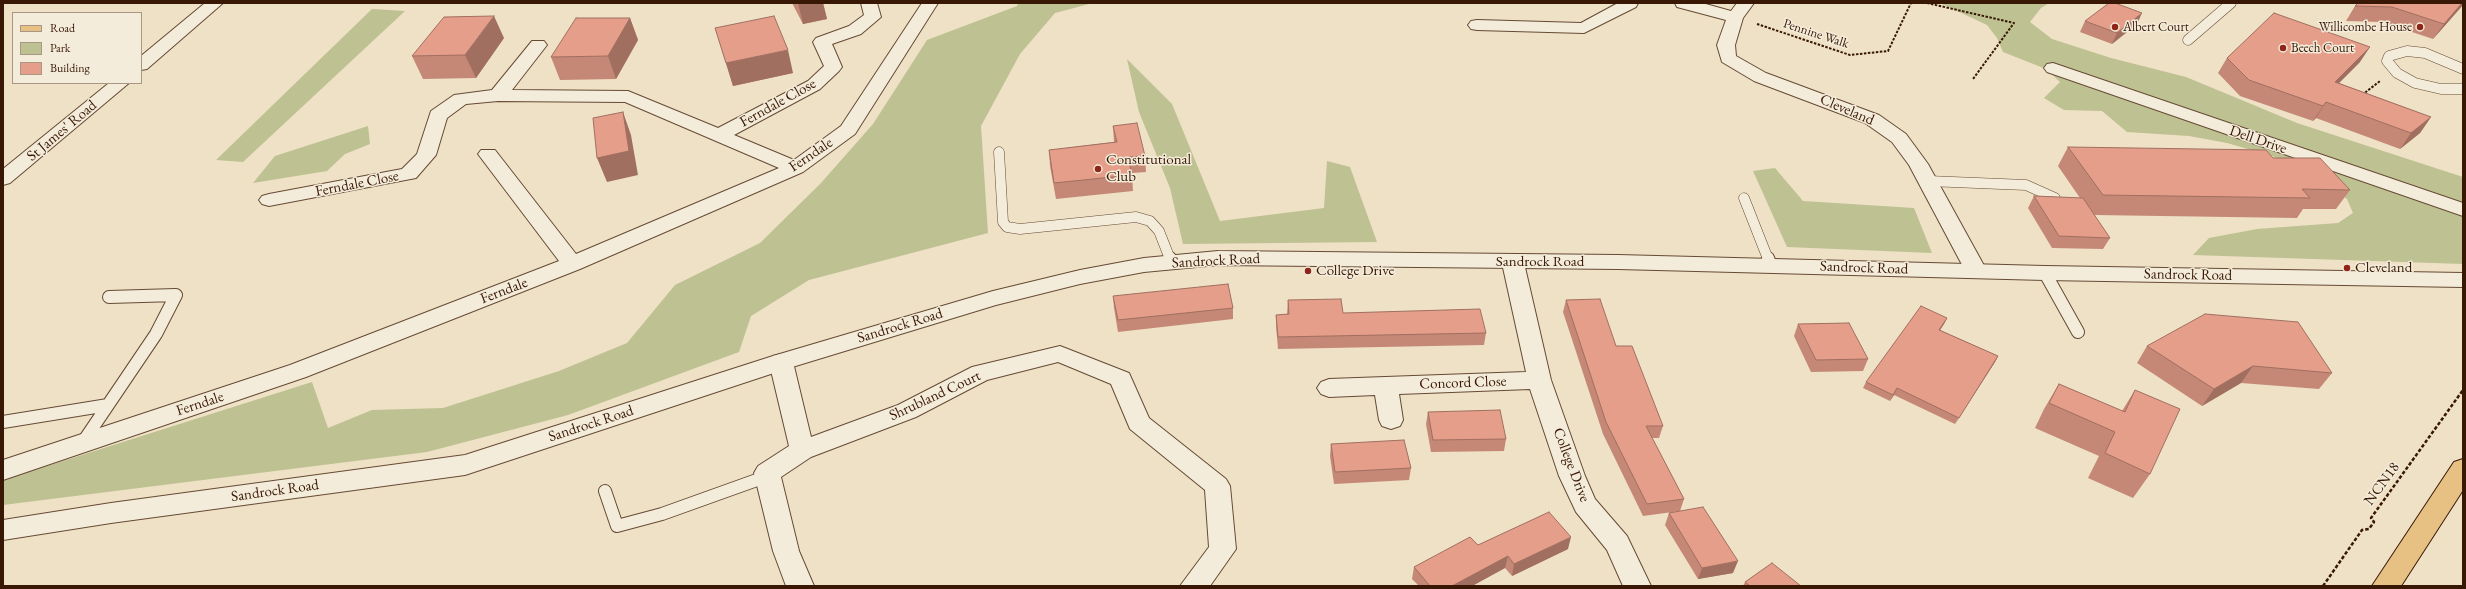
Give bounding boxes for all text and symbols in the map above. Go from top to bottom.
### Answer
legend [12,12,142,84]
street label: Pennine Walk [1781,16,1851,52]
place label: Albert Court [2123,19,2189,35]
place label: Willicombe House [2319,19,2412,35]
text: Road [50,20,75,36]
marker: Albert Court [2110,22,2120,32]
marker: Willicombe House [2415,22,2425,32]
text: Park [50,40,70,56]
place label: Beech Court [2291,40,2354,56]
marker: Beech Court [2278,43,2288,53]
text: Building [50,60,90,76]
street label: Ferndale Close [737,75,819,131]
street label: Cleveland [1817,91,1877,129]
street label: St James' Road [23,97,101,165]
street label: Dell Drive [2227,122,2289,158]
street label: Ferndale [786,134,836,176]
place label: Constitutional Club [1106,151,1191,186]
marker: Constitutional Club [1093,164,1103,174]
street label: Ferndale Close [314,167,400,201]
street label: Sandrock Road [1171,250,1261,272]
street label: Sandrock Road [1496,253,1584,271]
street label: Sandrock Road [1819,257,1909,279]
place label: Cleveland [2355,259,2412,277]
place label: College Drive [1316,262,1394,280]
marker: Cleveland [2342,263,2352,273]
street label: Sandrock Road [2144,265,2232,285]
marker: College Drive [1303,266,1313,276]
street label: Ferndale [478,274,530,308]
street label: Sandrock Road [855,304,945,348]
street label: Shrubland Court [886,367,984,425]
street label: Concord Close [1419,372,1507,394]
street label: Ferndale [174,388,226,420]
street label: Sandrock Road [546,402,636,446]
street label: College Drive [1549,425,1593,505]
street label: NCN18 [2360,459,2404,509]
street label: Sandrock Road [230,476,320,506]

